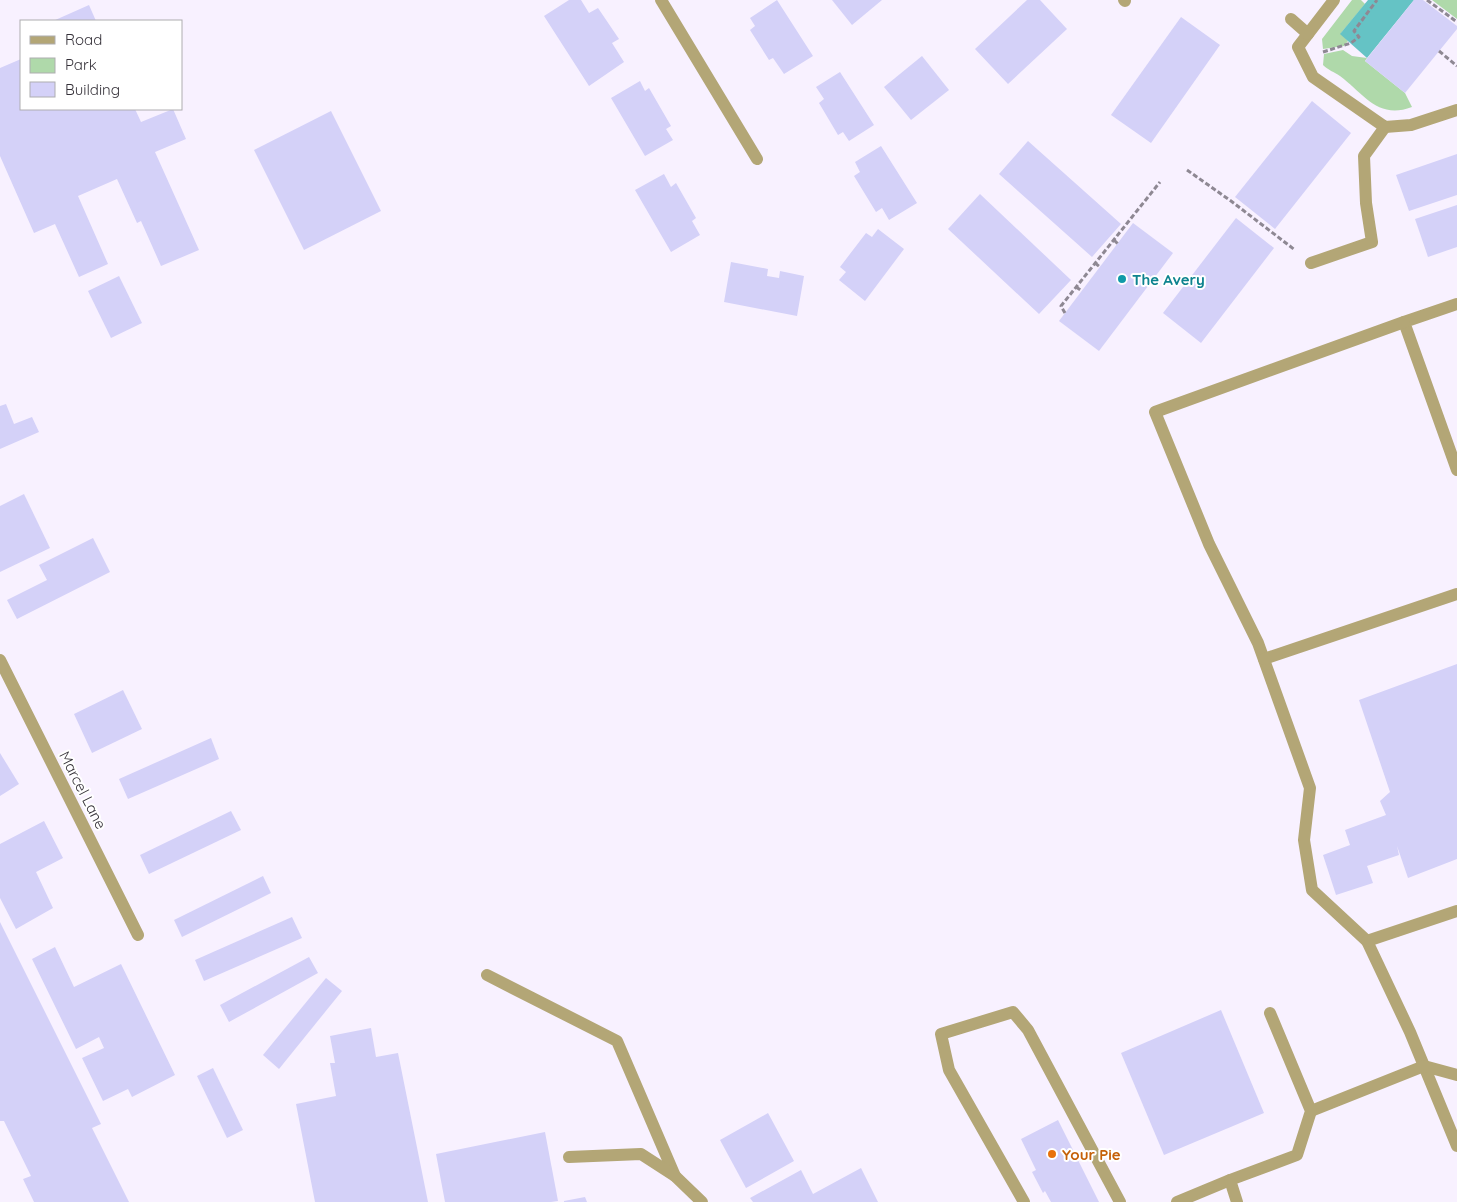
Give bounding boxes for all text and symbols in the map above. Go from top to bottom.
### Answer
legend [20,20,182,110]
text: Road [65,30,102,49]
text: Park [65,55,97,74]
text: Building [65,80,120,99]
place label: The Avery [1132,270,1205,289]
marker: The Avery [1116,273,1128,285]
street label: Marcel Lane [55,748,111,832]
place label: Your Pie [1062,1145,1121,1164]
marker: Your Pie [1046,1148,1058,1160]

